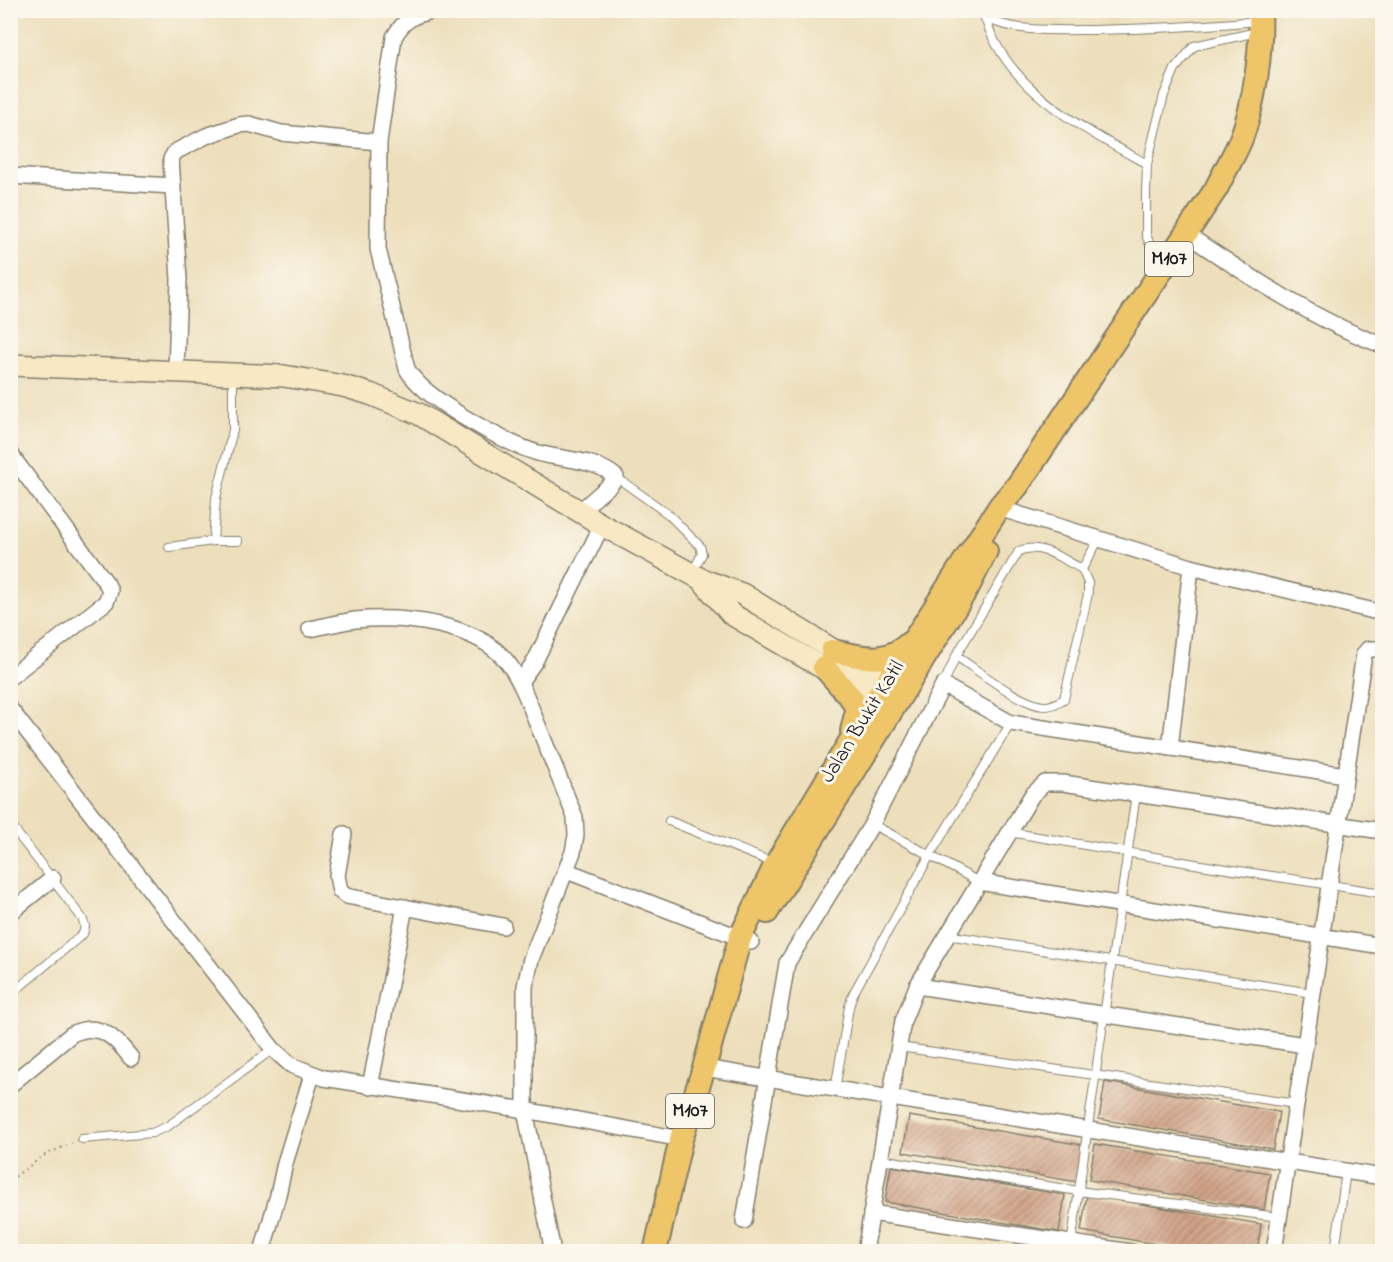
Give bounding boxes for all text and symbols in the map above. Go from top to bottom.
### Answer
road number: M107 [1145,242,1193,276]
street label: Jalan Bukit Katil [813,655,913,789]
road number: M107 [666,1094,714,1128]

